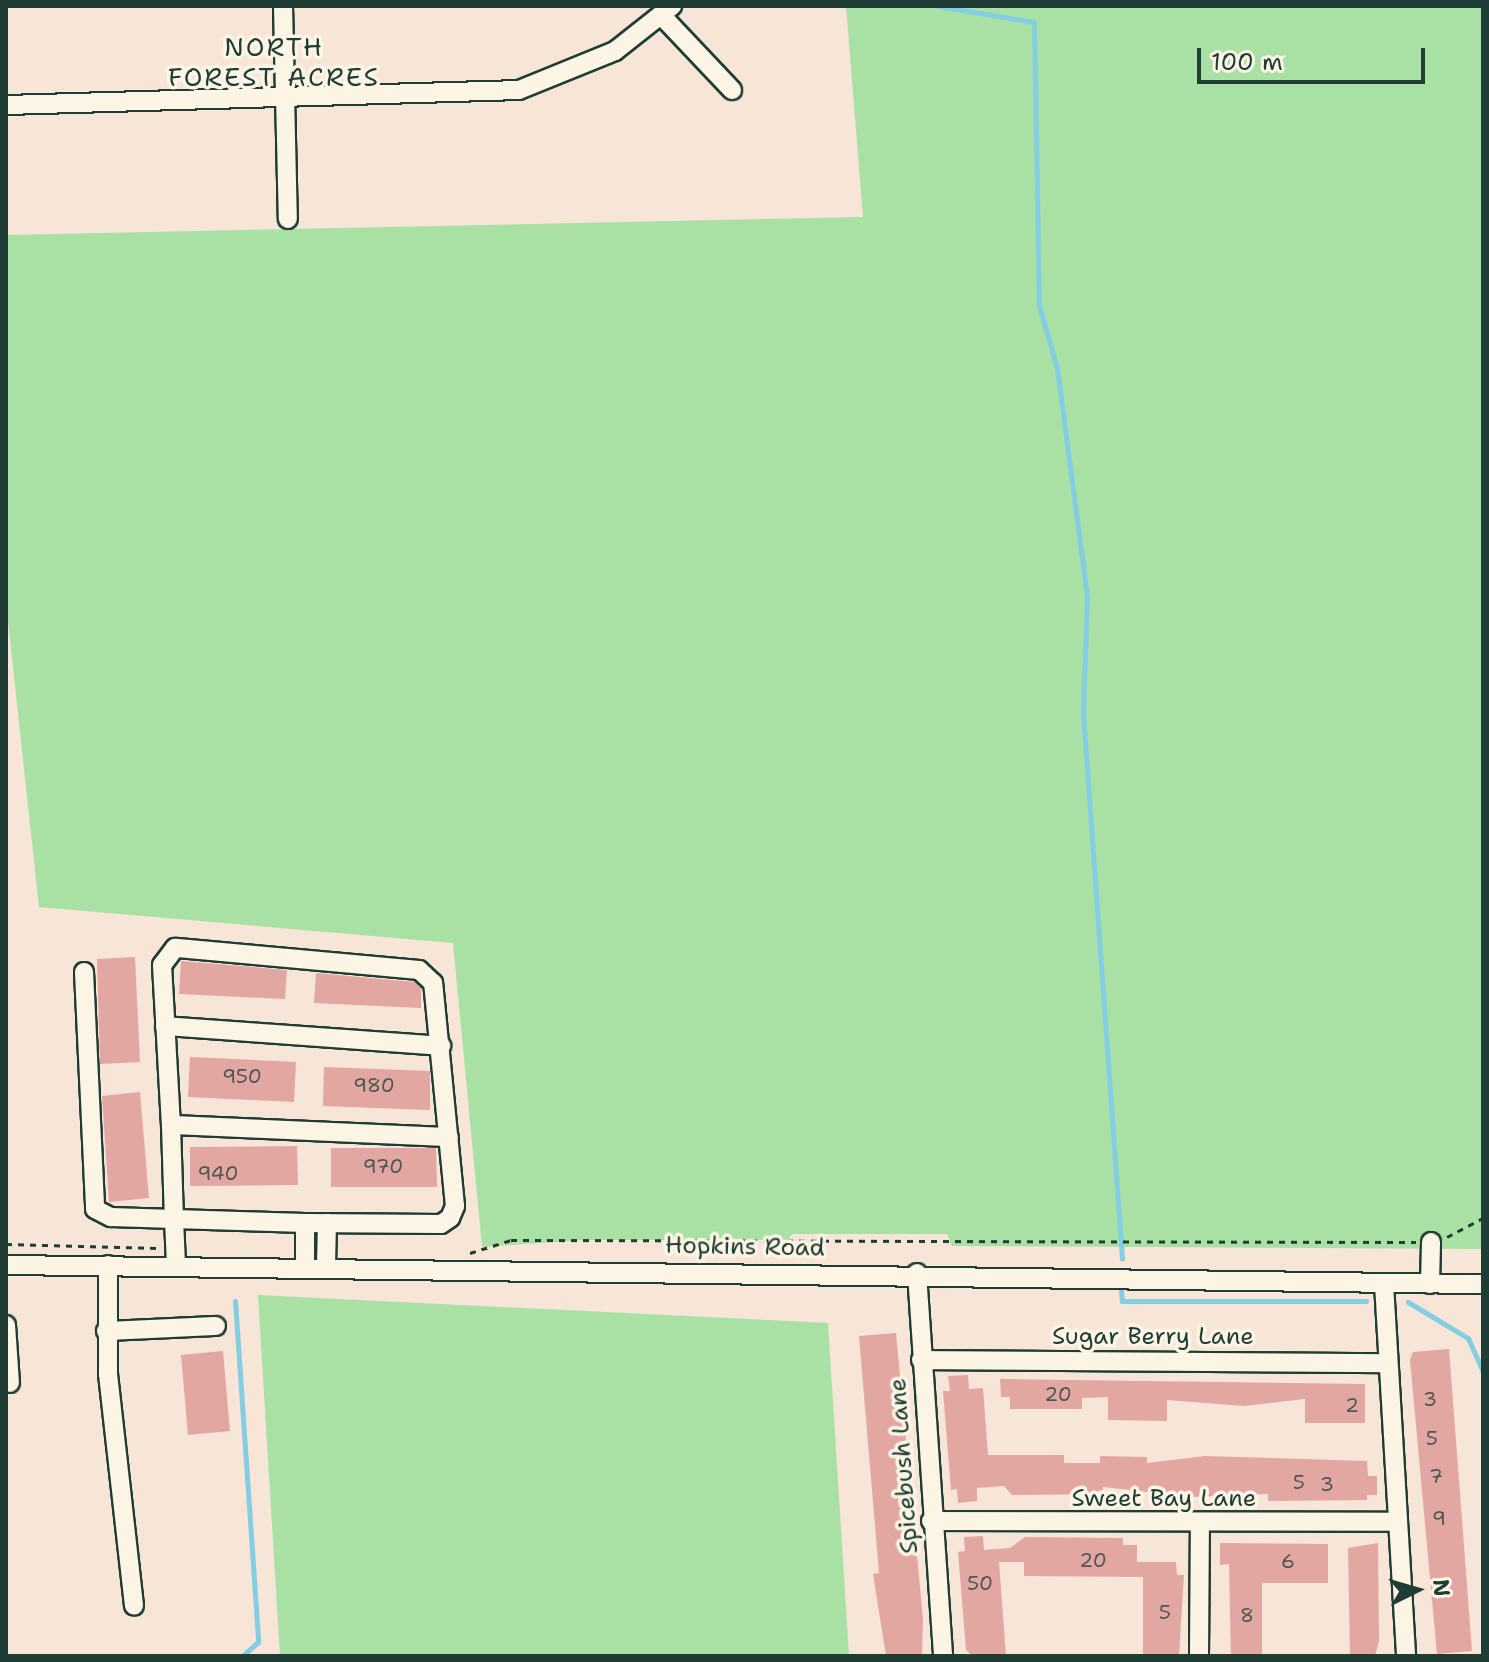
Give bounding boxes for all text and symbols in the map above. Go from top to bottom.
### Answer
district label: NORTH FOREST ACRES [168,31,380,92]
scale bar [1201,32,1429,82]
text: 100 m [1211,46,1283,78]
house number: 950 [222,1064,262,1088]
house number: 980 [353,1073,395,1097]
house number: 970 [363,1154,403,1178]
house number: 940 [197,1161,239,1185]
street label: Hopkins Road [665,1231,825,1263]
street label: Sugar Berry Lane [1052,1323,1254,1351]
street label: Spicebush Lane [883,1377,925,1555]
house number: 20 [1044,1382,1072,1406]
house number: 3 [1423,1387,1437,1411]
house number: 2 [1345,1393,1359,1417]
house number: 5 [1426,1426,1438,1450]
house number: 7 [1429,1464,1443,1488]
house number: 5 [1293,1470,1305,1494]
house number: 3 [1320,1472,1334,1496]
street label: Sweet Bay Lane [1072,1485,1256,1513]
house number: 9 [1432,1506,1446,1530]
house number: 20 [1079,1548,1107,1572]
house number: 6 [1281,1549,1295,1573]
north arrow [1377,1550,1457,1630]
house number: 50 [967,1571,993,1595]
text: N [1426,1578,1457,1598]
house number: 5 [1159,1600,1171,1624]
house number: 8 [1240,1603,1254,1627]

